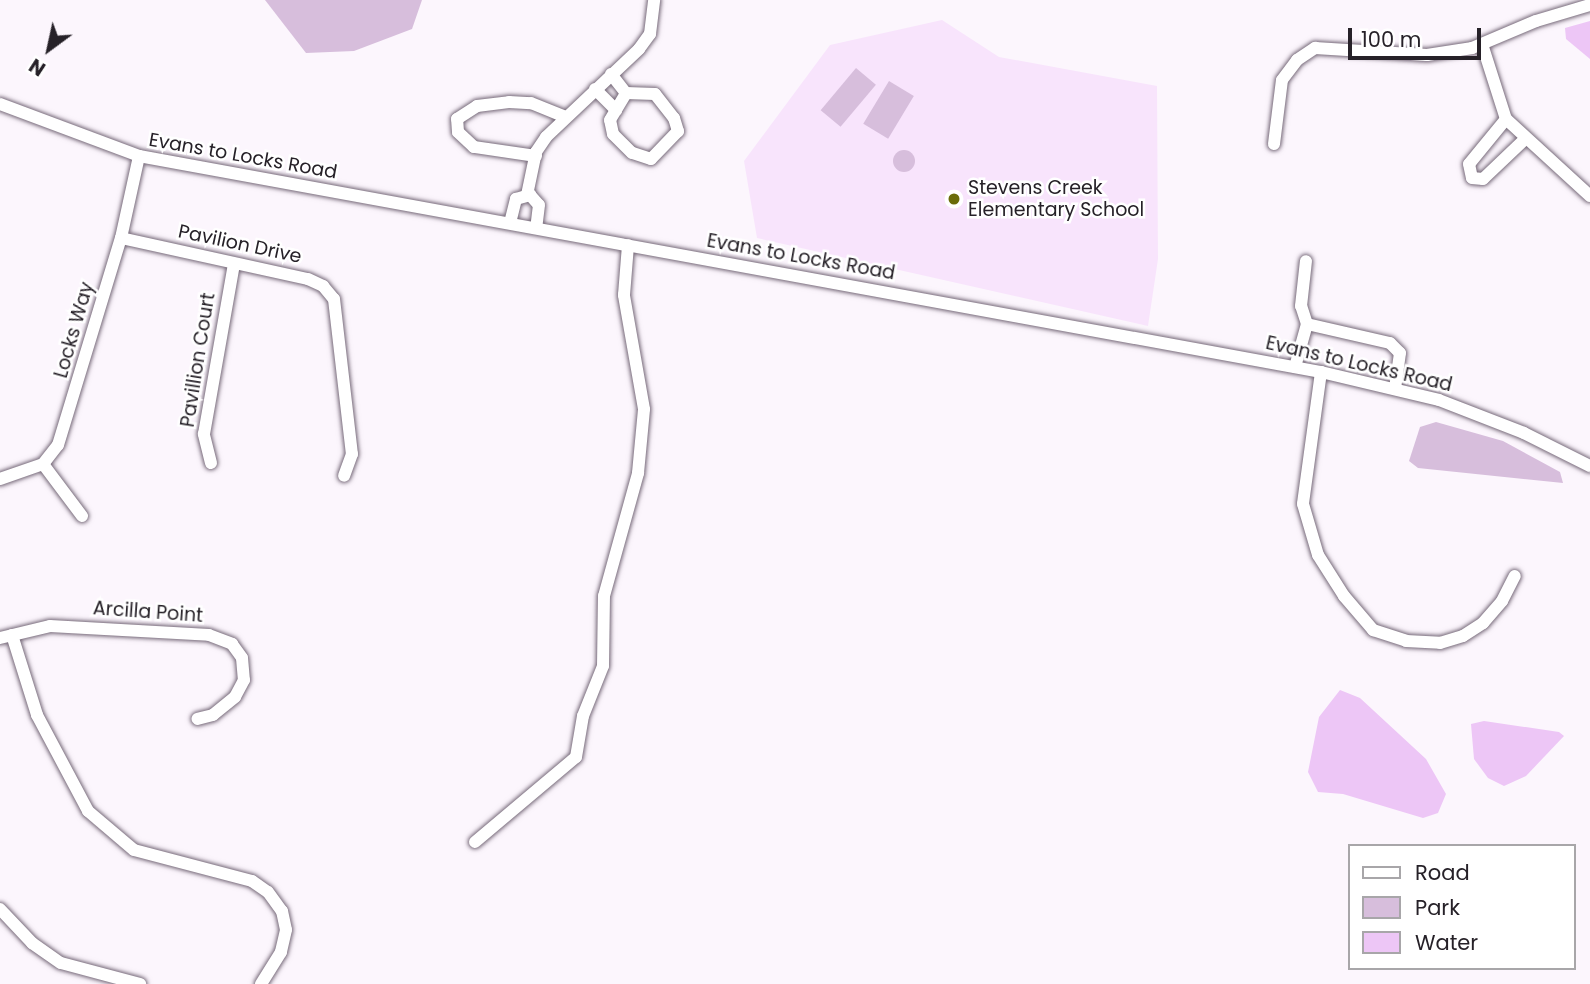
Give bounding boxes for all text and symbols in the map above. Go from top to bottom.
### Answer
north arrow [14,14,84,84]
scale bar [1352,14,1485,58]
text: 100 m [1361,25,1421,54]
text: N [24,52,51,82]
street label: Evans to Locks Road [147,128,339,184]
place label: Stevens Creek Elementary School [968,177,1144,221]
marker: Stevens Creek Elementary School [946,191,962,207]
street label: Pavilion Drive [176,220,304,268]
street label: Evans to Locks Road [705,229,897,285]
street label: Locks Way [49,279,99,381]
street label: Pavillion Court [176,291,220,429]
street label: Evans to Locks Road [1264,331,1454,397]
street label: Arcilla Point [92,597,204,627]
legend [1348,844,1576,970]
text: Road [1415,858,1470,887]
text: Park [1415,893,1460,922]
text: Water [1415,928,1478,957]

